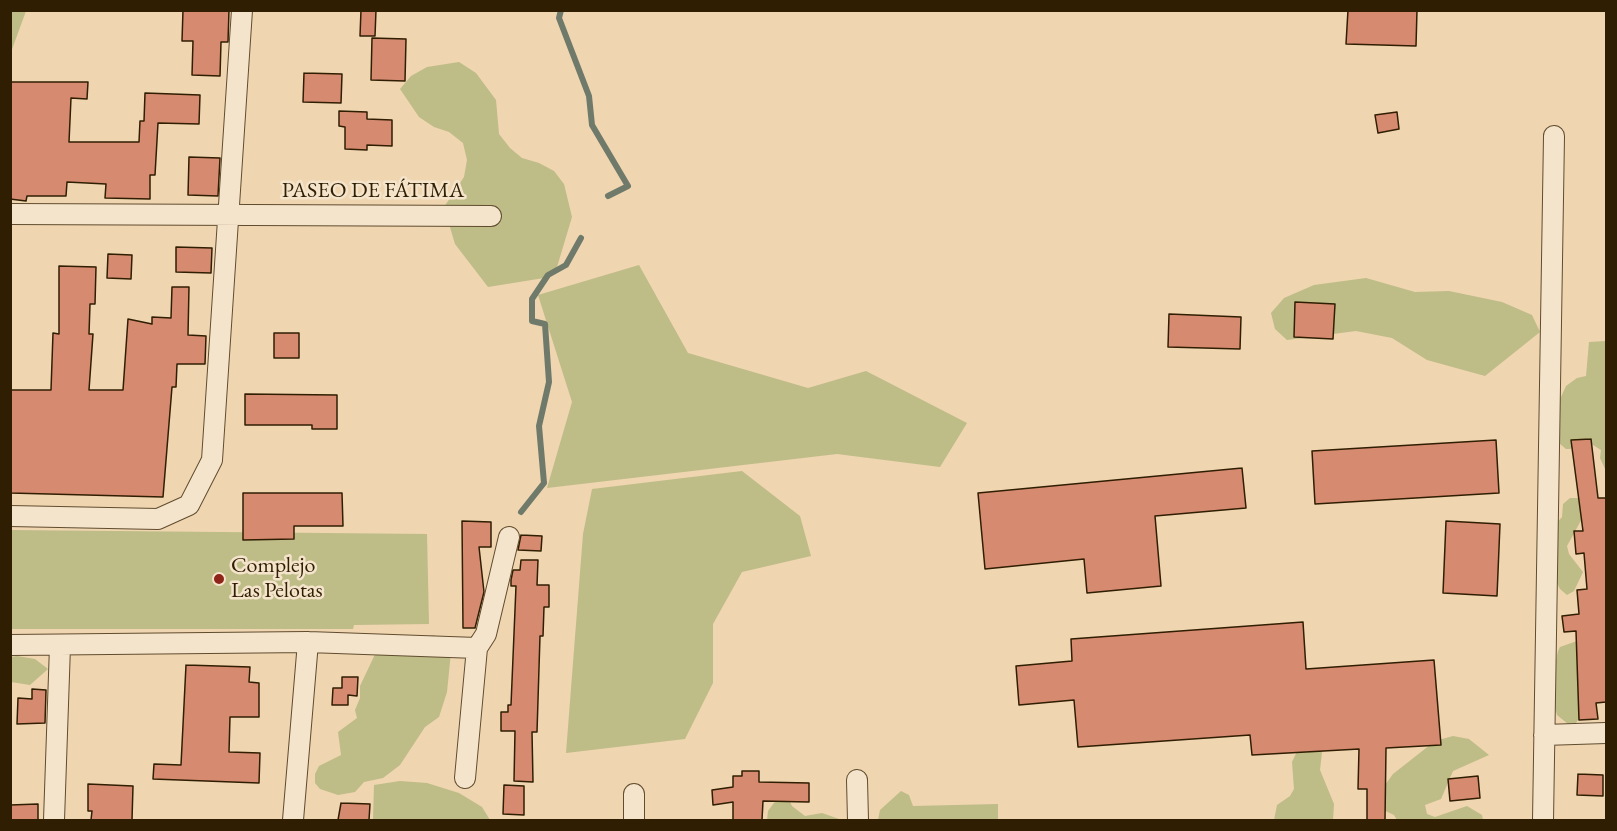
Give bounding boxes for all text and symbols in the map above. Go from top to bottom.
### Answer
street label: PASEO DE FÁTIMA [282,178,464,204]
place label: Complejo Las Pelotas [231,553,323,604]
marker: Complejo Las Pelotas [212,572,226,586]

